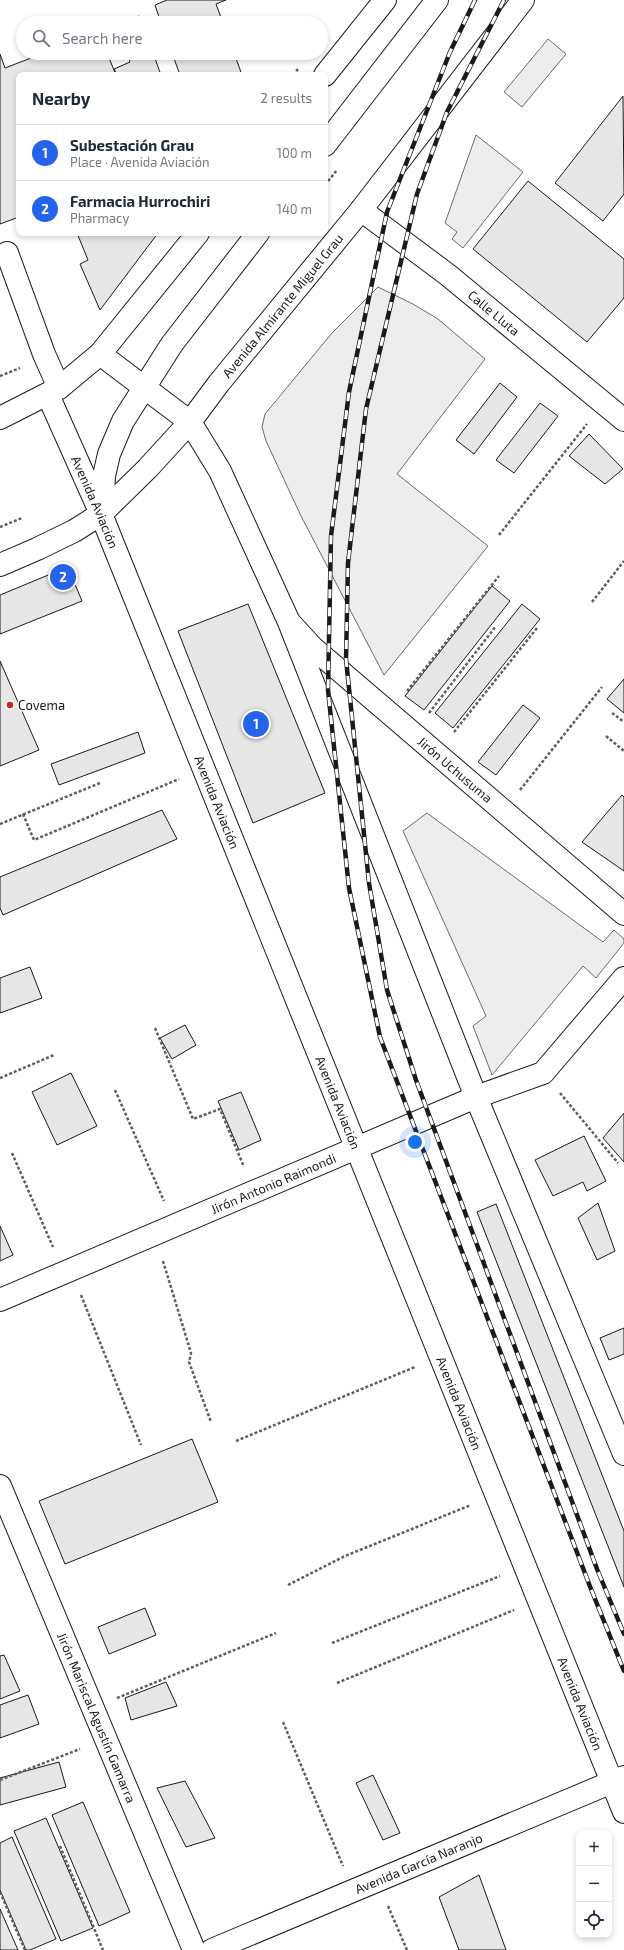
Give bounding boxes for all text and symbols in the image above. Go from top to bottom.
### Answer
search box [16,16,328,60]
icon: search [30,27,52,49]
text: Search here [62,29,143,47]
text: Nearby [32,88,90,108]
text: 2 results [260,90,312,106]
text: Subestación Grau [70,136,194,154]
text: 1 [42,145,48,161]
text: 100 m [277,145,312,161]
text: Place · Avenida Aviación [70,154,210,170]
text: Farmacia Hurrochiri [70,192,210,210]
text: 2 [41,201,49,217]
text: 140 m [277,201,312,217]
text: Pharmacy [70,210,129,226]
street label: Avenida Almirante Miguel Grau [219,230,346,381]
street label: Calle Lluta [465,287,523,339]
street label: Avenida Aviación [68,453,122,551]
pin: 2 [50,562,76,592]
place label: Covema [18,697,65,713]
marker: Covema [5,700,15,710]
pin: 1 [243,709,269,739]
street label: Jirón Uchusuma [415,733,496,806]
street label: Avenida Aviación [191,753,243,851]
street label: Avenida Aviación [312,1054,364,1152]
your location [405,1132,425,1152]
street label: Jirón Antonio Raimondi [208,1150,338,1217]
street label: Avenida Aviación [433,1354,485,1452]
street label: Jirón Mariscal Agustín Gamarra [54,1630,140,1805]
street label: Avenida Aviación [554,1655,606,1753]
street label: Avenida García Naranjo [352,1829,485,1897]
map controls [576,1830,612,1938]
button: + [576,1830,612,1866]
button: − [576,1866,612,1902]
button: locate [576,1902,612,1938]

